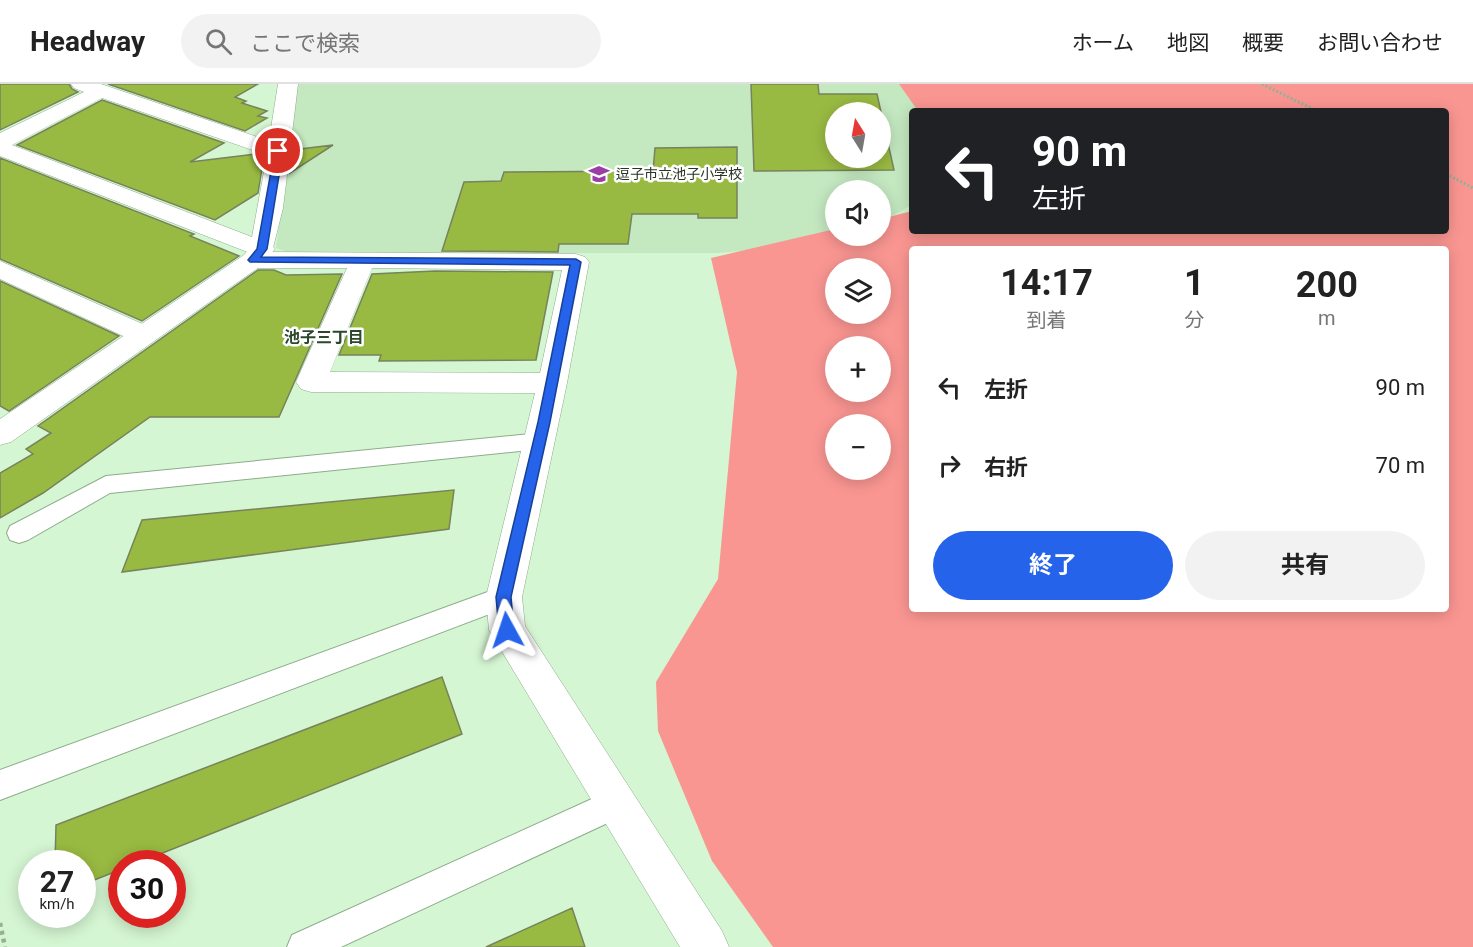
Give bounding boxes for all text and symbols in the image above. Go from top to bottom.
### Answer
search box [181,14,601,68]
text: Headway [30,25,145,58]
icon: search [202,25,235,58]
text: ここで検索 [250,31,360,56]
text: ホーム [1072,31,1134,55]
text: 地図 [1167,31,1209,55]
text: 概要 [1242,31,1284,55]
text: お問い合わせ [1317,31,1443,55]
north arrow [825,102,891,168]
map controls [825,102,891,480]
pin [252,125,303,176]
text: 90 m [1032,127,1127,176]
icon: left [933,132,1011,210]
icon: arrive [261,134,294,167]
school or university icon: 逗子市立池子小学校 [587,162,611,186]
place label: 逗子市立池子小学校 [616,166,742,182]
button: sound [825,180,891,246]
text: 左折 [1032,183,1086,215]
button: layers [825,258,891,324]
text: 14:17 [1000,262,1093,304]
text: 1 [1184,262,1205,304]
text: 200 [1296,264,1358,306]
text: m [1318,306,1336,330]
text: 到着 [1027,308,1067,332]
text: 分 [1184,308,1204,332]
district label: 池子三丁目 [284,328,364,347]
button: + [825,336,891,402]
icon: left [933,371,966,404]
text: 90 m [1376,375,1425,400]
text: 左折 [984,377,1028,402]
button: − [825,414,891,480]
icon: right [933,449,966,482]
text: 70 m [1376,453,1425,478]
text: 右折 [984,455,1028,480]
button: 終了 [933,531,1173,600]
button: 共有 [1185,531,1425,600]
position arrow [475,598,539,662]
speed limit sign: 30 [108,850,186,928]
text: 27 [40,864,74,899]
text: km/h [39,895,75,913]

